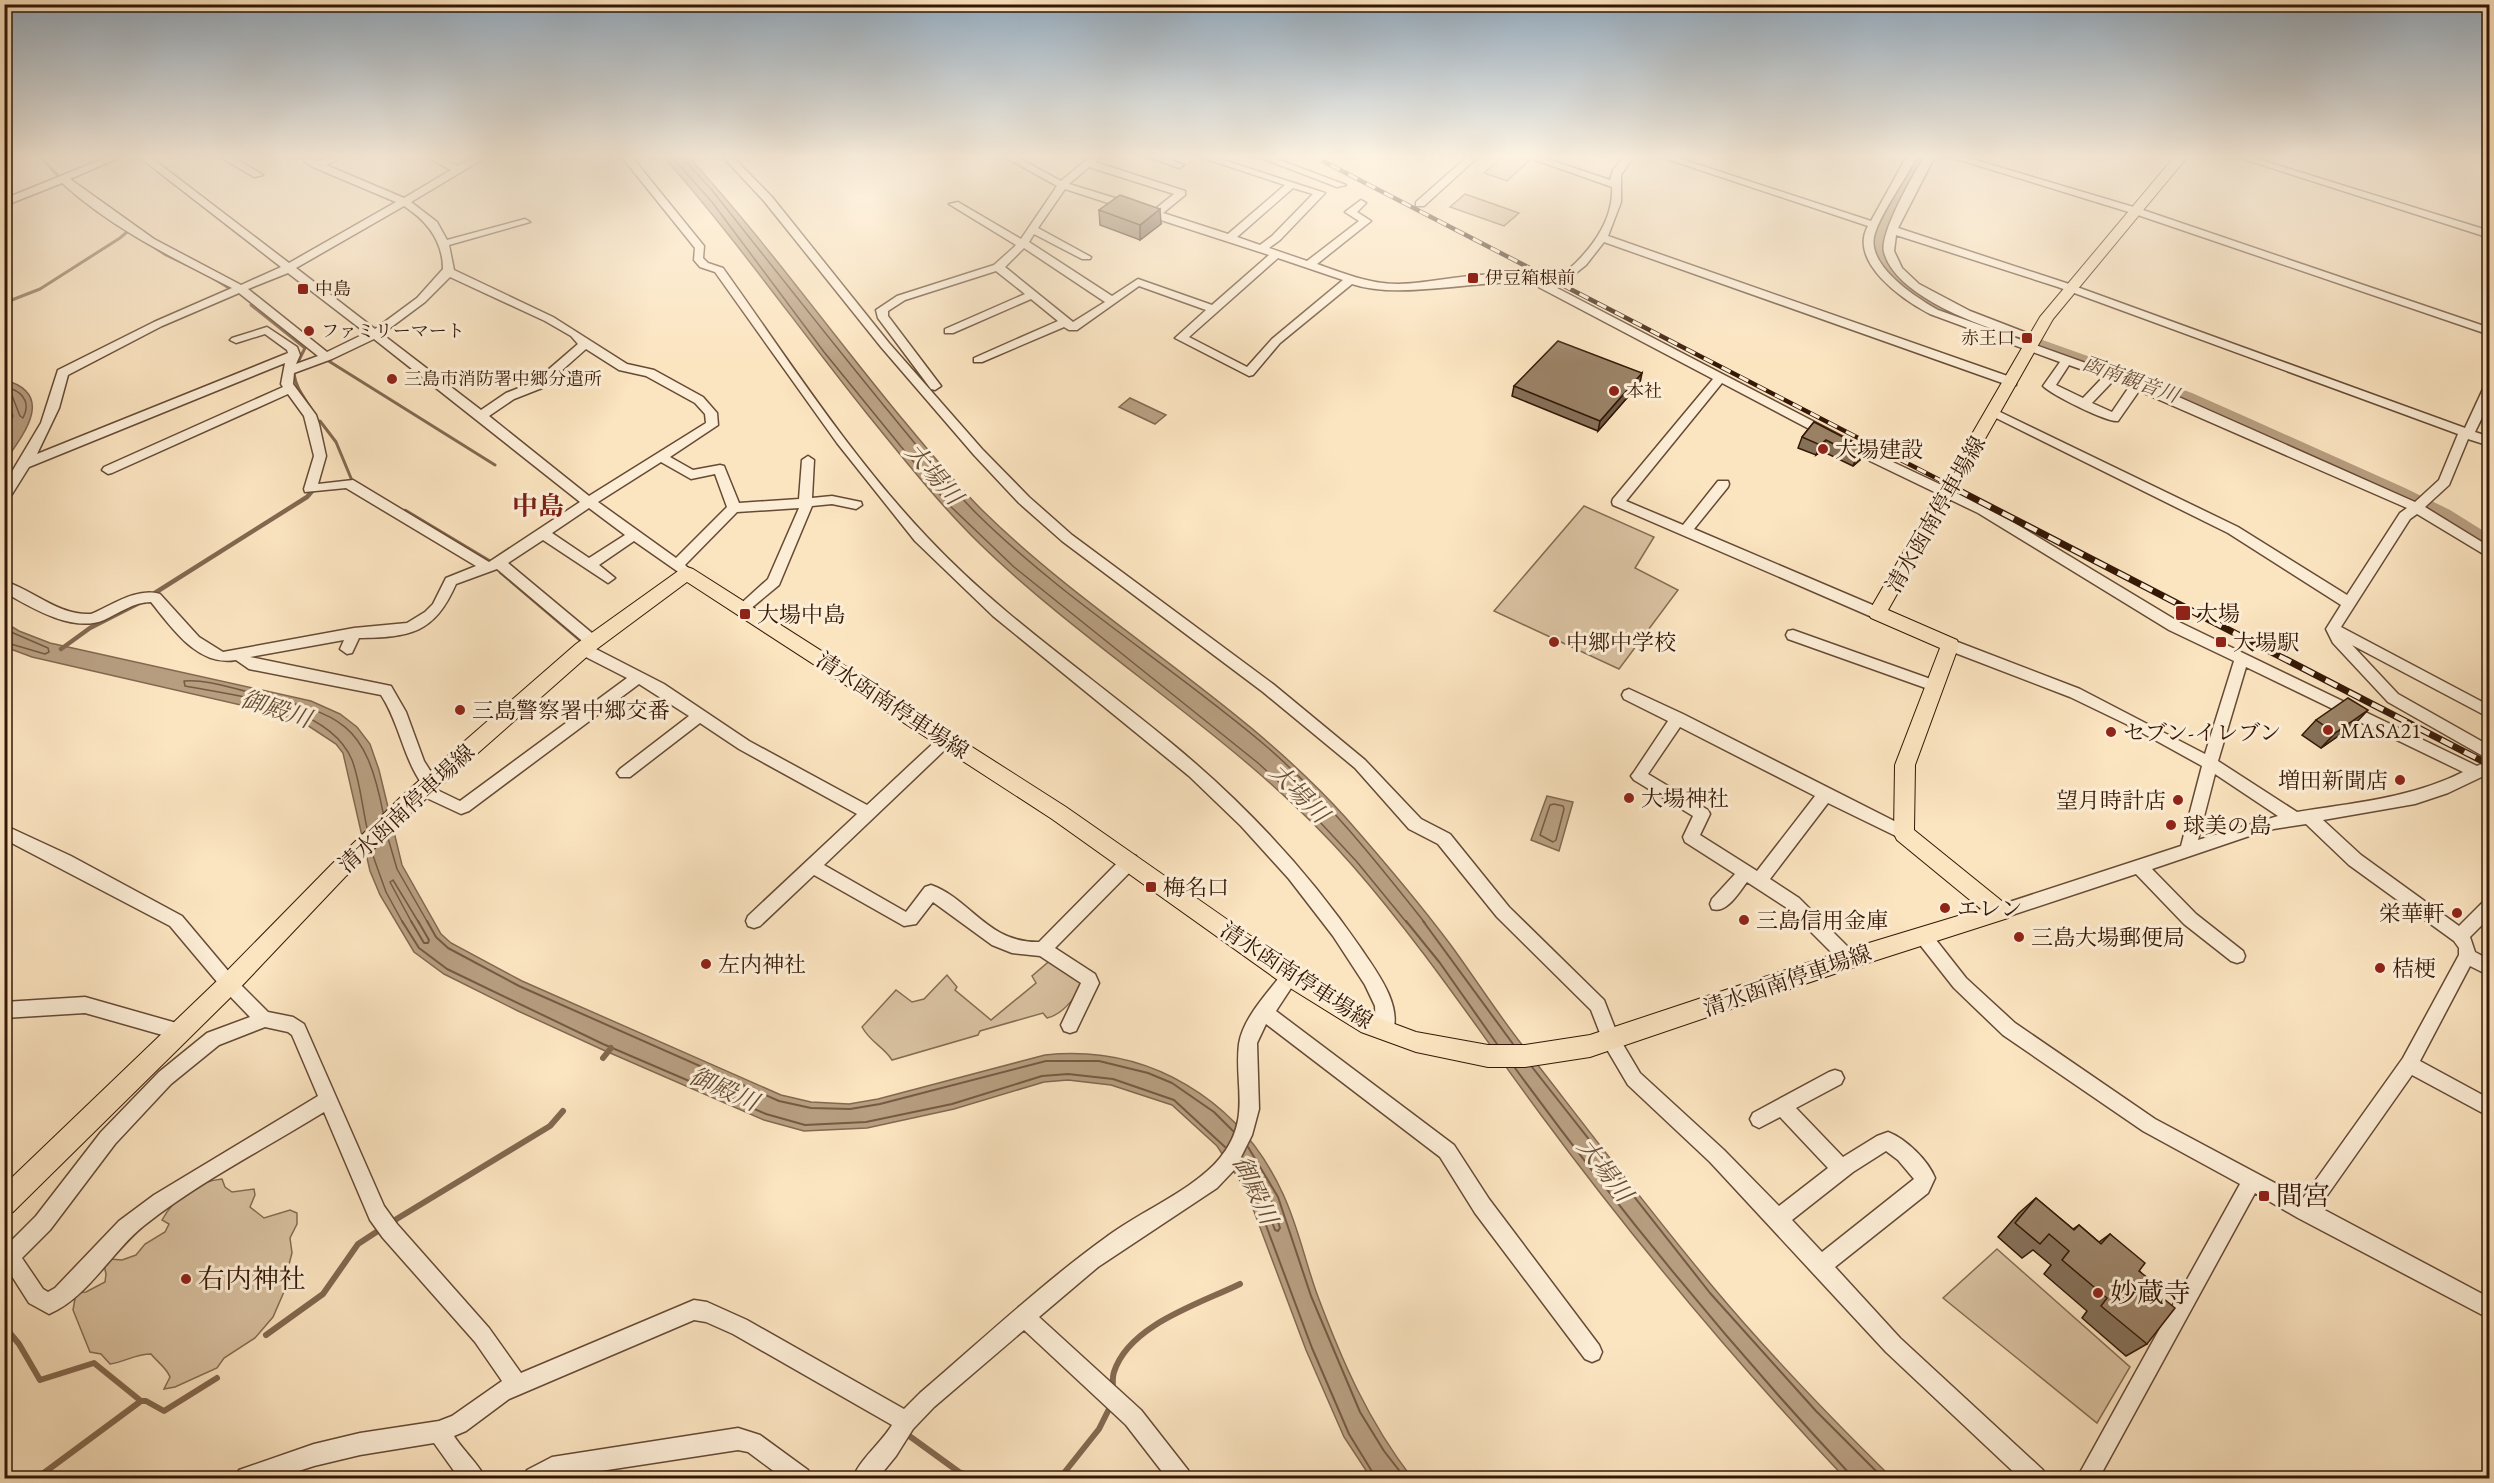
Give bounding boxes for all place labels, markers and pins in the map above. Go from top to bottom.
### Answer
place label: 伊豆箱根前 [1485,266,1575,289]
marker: 伊豆箱根前 [1466,271,1480,285]
place label: 中島 [315,277,351,300]
marker: 中島 [296,282,310,296]
place label: ファミリーマート [321,319,465,342]
marker: ファミリーマート [302,324,316,338]
place label: 赤王口 [1961,326,2015,349]
marker: 赤王口 [2020,331,2034,345]
place label: 三島市消防署中郷分遣所 [404,367,602,390]
marker: 三島市消防署中郷分遣所 [385,372,399,386]
place label: 本社 [1626,379,1662,402]
marker: 本社 [1607,384,1621,398]
place label: 大場建設 [1835,435,1923,464]
marker: 大場建設 [1816,442,1830,456]
place label: 大場 [2196,599,2240,628]
place label: 大場中島 [757,600,845,629]
marker: 大場 [2174,604,2192,622]
marker: 大場中島 [738,607,752,621]
place label: 中郷中学校 [1566,628,1676,657]
place label: 大場駅 [2233,628,2299,657]
marker: 中郷中学校 [1547,635,1561,649]
marker: 大場駅 [2214,635,2228,649]
place label: 三島警察署中郷交番 [472,696,670,725]
marker: 三島警察署中郷交番 [453,703,467,717]
place label: MASA21 [2340,716,2422,745]
place label: セブン-イレブン [2123,718,2281,747]
marker: MASA21 [2321,723,2335,737]
marker: セブン-イレブン [2104,725,2118,739]
place label: 増田新聞店 [2278,766,2388,795]
marker: 増田新聞店 [2393,773,2407,787]
place label: 大場神社 [1641,784,1729,813]
place label: 望月時計店 [2056,786,2166,815]
marker: 大場神社 [1622,791,1636,805]
marker: 望月時計店 [2171,793,2185,807]
place label: 球美の島 [2183,811,2271,840]
marker: 球美の島 [2164,818,2178,832]
place label: 梅名口 [1163,873,1229,902]
marker: 梅名口 [1144,880,1158,894]
place label: エレン [1957,894,2022,923]
place label: 栄華軒 [2379,899,2445,928]
marker: エレン [1938,901,1952,915]
place label: 三島信用金庫 [1756,906,1888,935]
marker: 栄華軒 [2450,906,2464,920]
marker: 三島信用金庫 [1737,913,1751,927]
place label: 三島大場郵便局 [2031,923,2185,952]
marker: 三島大場郵便局 [2012,930,2026,944]
place label: 左内神社 [718,950,806,979]
place label: 桔梗 [2392,954,2436,983]
marker: 左内神社 [699,957,713,971]
marker: 桔梗 [2373,961,2387,975]
place label: 間宮 [2276,1178,2330,1213]
marker: 間宮 [2257,1189,2271,1203]
place label: 右内神社 [198,1261,306,1296]
marker: 右内神社 [179,1272,193,1286]
place label: 妙蔵寺 [2110,1275,2191,1310]
marker: 妙蔵寺 [2091,1286,2105,1300]

